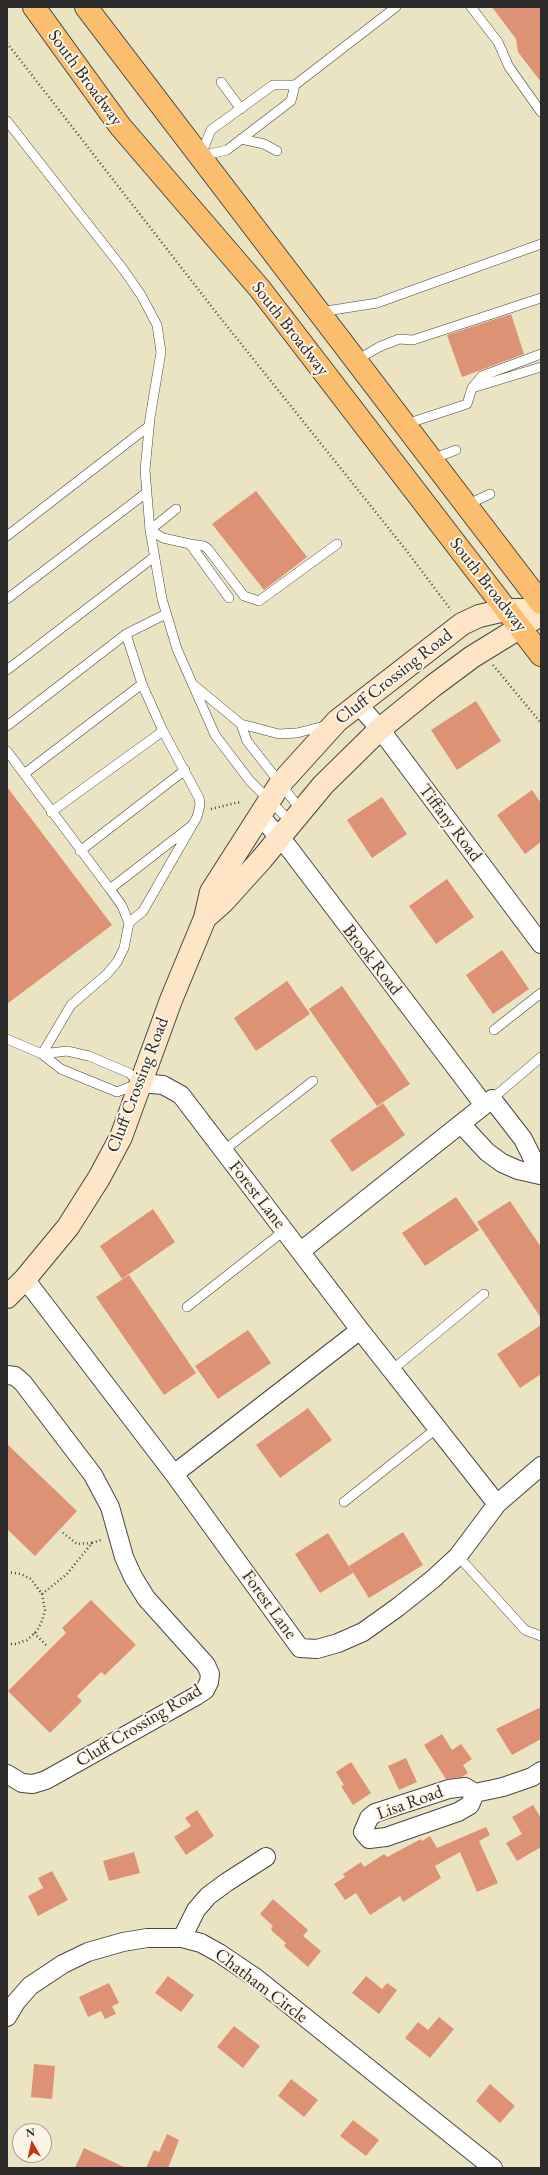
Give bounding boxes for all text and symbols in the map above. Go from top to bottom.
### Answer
street label: South Broadway [43,26,127,130]
street label: South Broadway [247,278,333,380]
street label: South Broadway [445,534,531,636]
street label: Cluff Crossing Road [331,625,457,729]
street label: Tiffany Road [414,780,486,866]
street label: Brook Road [338,920,406,1000]
street label: Cluff Crossing Road [102,1014,174,1156]
street label: Forest Lane [224,1157,290,1233]
street label: Forest Lane [237,1566,301,1644]
street label: Cluff Crossing Road [72,1680,206,1772]
street label: Lisa Road [374,1781,446,1825]
street label: Chatham Circle [210,1944,312,2028]
north arrow [12,2123,52,2163]
text: N [25,2125,36,2140]

